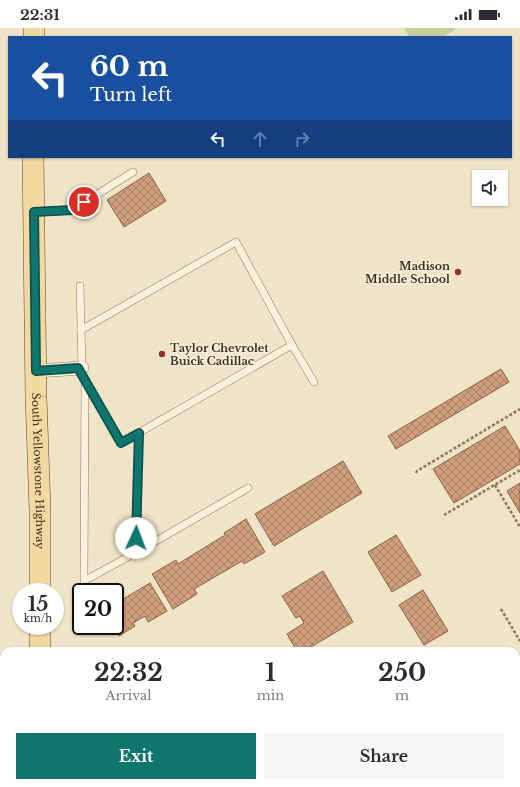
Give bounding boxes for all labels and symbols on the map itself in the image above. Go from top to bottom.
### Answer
pin [67,185,101,219]
place label: Madison Middle School [365,259,450,286]
marker: Madison Middle School [453,267,463,277]
place label: Taylor Chevrolet Buick Cadillac [170,341,269,368]
marker: Taylor Chevrolet Buick Cadillac [157,349,167,359]
street label: South Yellowstone Highway [29,393,47,549]
position arrow [115,517,157,559]
speed limit sign: 20 [72,583,124,635]

